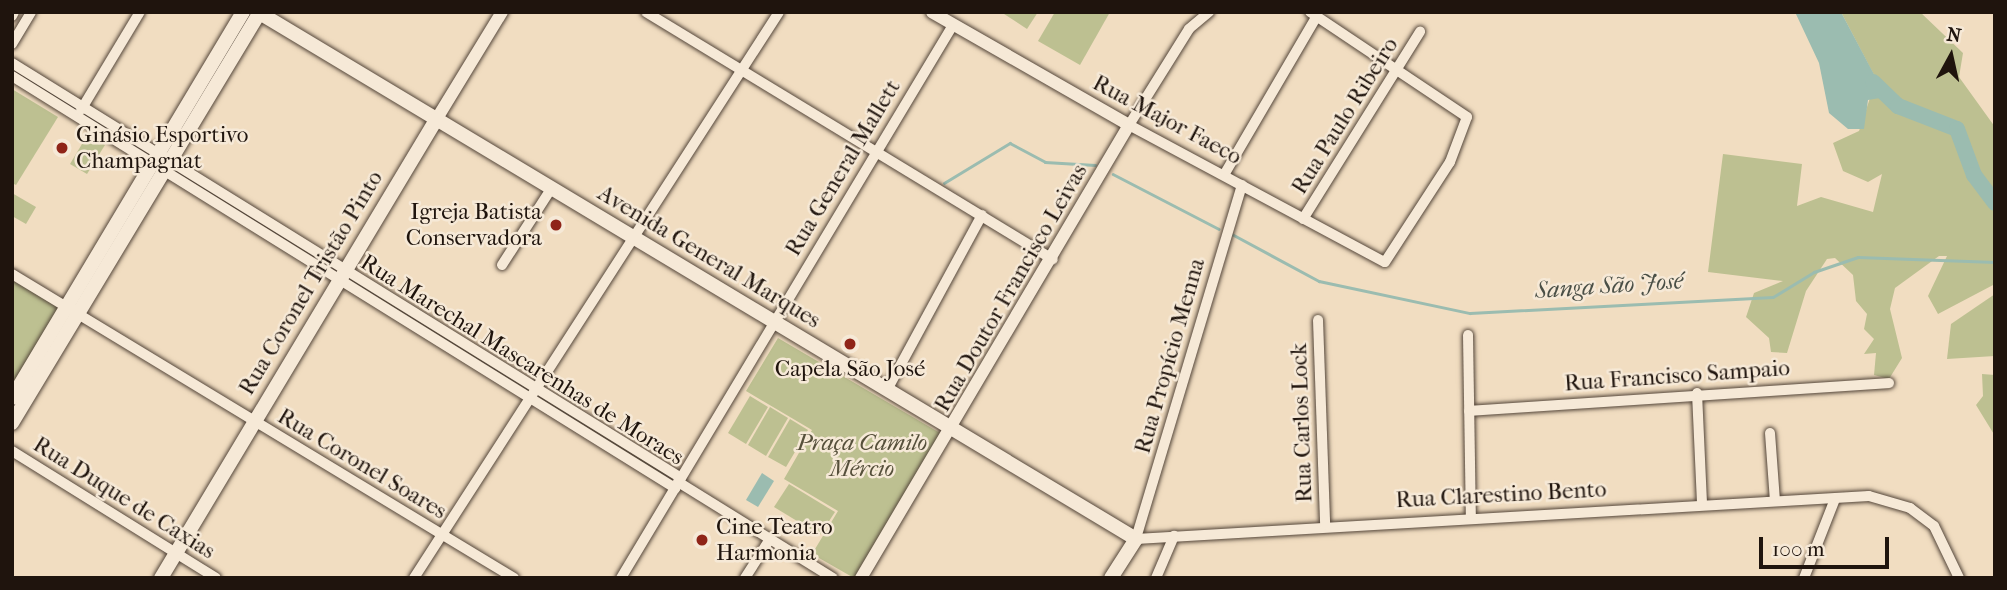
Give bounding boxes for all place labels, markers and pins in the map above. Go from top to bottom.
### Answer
place label: Ginásio Esportivo Champagnat [76,121,248,175]
marker: Ginásio Esportivo Champagnat [54,140,70,156]
place label: Igreja Batista Conservadora [406,198,542,252]
marker: Igreja Batista Conservadora [548,217,564,233]
marker: Capela São José [842,336,858,352]
place label: Capela São José [775,355,925,383]
place label: Cine Teatro Harmonia [716,513,833,567]
marker: Cine Teatro Harmonia [694,532,710,548]

